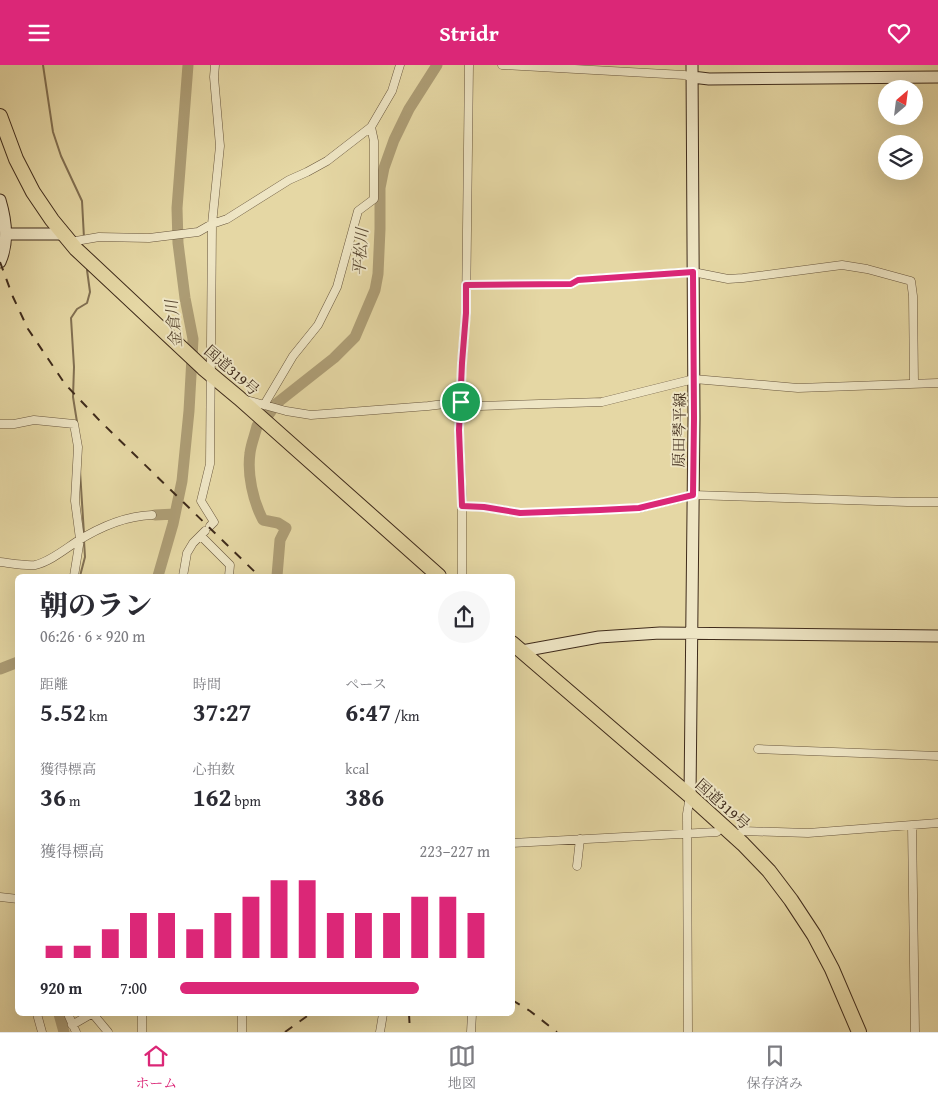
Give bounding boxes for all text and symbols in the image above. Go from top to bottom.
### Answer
text: Stridr [439,17,499,49]
icon: menu [25,19,53,47]
icon: heart [885,19,913,47]
north arrow [878,80,922,125]
map controls [878,80,923,180]
button: layers [878,135,923,180]
water label: 平松川 [346,225,374,277]
water label: 金倉川 [158,297,187,349]
street label: 国道319号 [200,340,264,400]
pin [440,381,482,423]
icon: arrive [447,388,475,416]
street label: 原田琴平線 [668,392,690,468]
text: 朝のラン [40,584,152,625]
button: share [438,591,490,643]
text: 06:26 · 6 × 920 m [40,624,145,648]
text: 距離 [40,674,68,694]
text: 時間 [193,674,221,694]
text: ペース [345,674,387,694]
text: 5.52 [40,694,86,730]
text: 37:27 [193,694,252,730]
text: 6:47 [345,694,391,730]
text: km [86,706,108,726]
text: /km [391,706,420,726]
text: 獲得標高 [40,759,96,779]
text: 心拍数 [193,759,235,779]
text: kcal [345,759,369,779]
street label: 国道319号 [691,774,755,834]
text: 36 [40,779,66,815]
text: 162 [193,779,232,815]
text: 386 [345,779,384,815]
text: m [66,791,80,811]
text: bpm [232,791,261,811]
text: 獲得標高 [40,839,104,863]
text: 223–227 m [420,839,490,863]
text: 920 m [40,976,82,1000]
text: 7:00 [120,976,147,1000]
tab: ホーム [135,1042,177,1093]
tab: 地図 [448,1042,476,1093]
tab: 保存済み [747,1042,803,1093]

